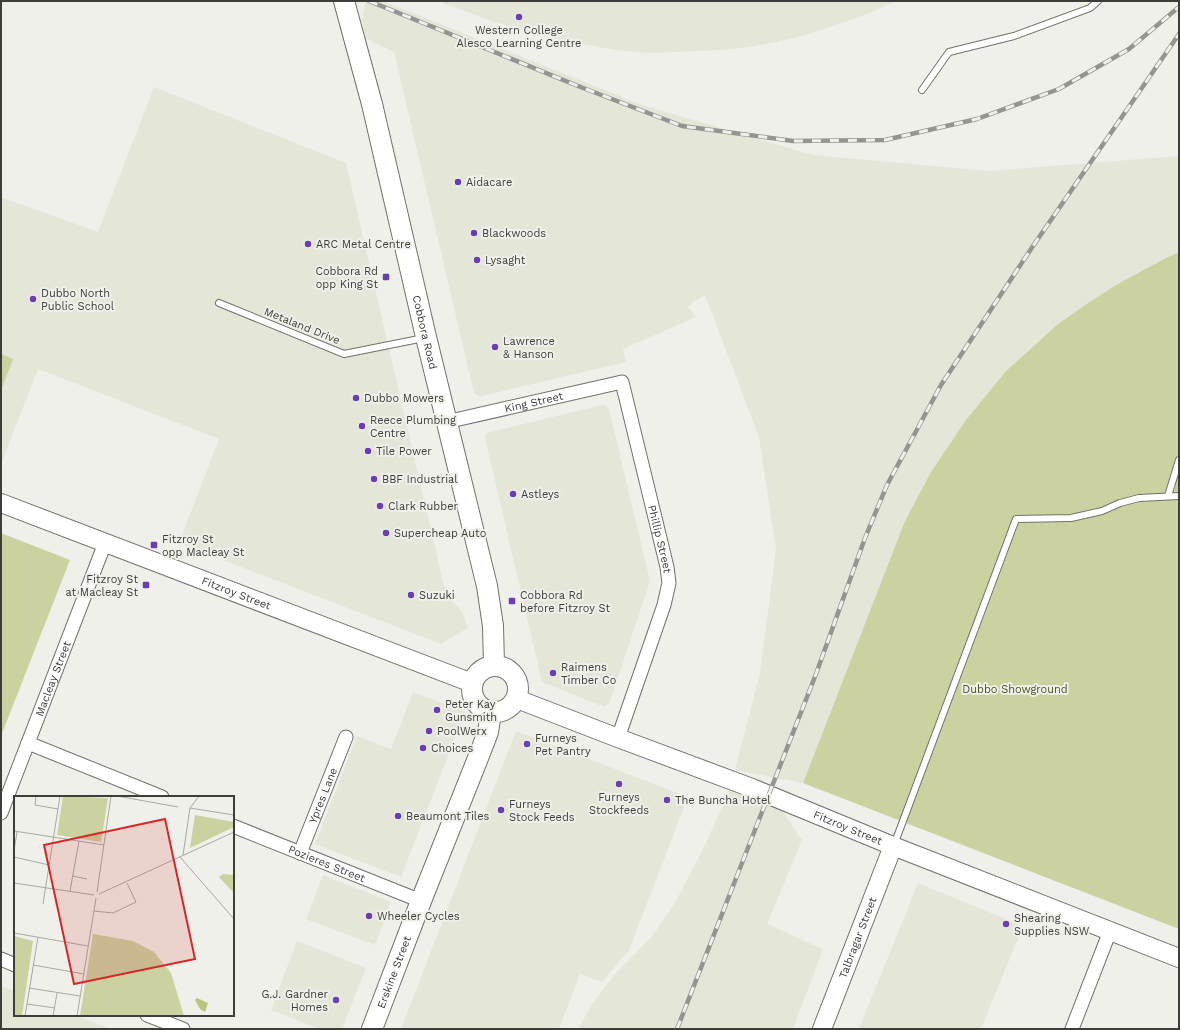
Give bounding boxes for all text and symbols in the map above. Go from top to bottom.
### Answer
marker: Western College Alesco Learning Centre [514,12,524,22]
place label: Western College Alesco Learning Centre [457,24,581,50]
place label: Aidacare [466,176,512,189]
marker: Aidacare [453,177,463,187]
place label: Blackwoods [482,227,546,240]
marker: Blackwoods [469,228,479,238]
place label: ARC Metal Centre [316,238,411,251]
marker: ARC Metal Centre [303,239,313,249]
place label: Lysaght [485,254,526,267]
marker: Lysaght [472,255,482,265]
place label: Cobbora Rd opp King St [315,265,378,291]
marker: Cobbora Rd opp King St [381,272,391,282]
place label: Dubbo North Public School [41,287,115,313]
marker: Dubbo North Public School [28,294,38,304]
street label: Cobbora Road [410,294,440,370]
street label: Metaland Drive [262,305,342,347]
place label: Lawrence & Hanson [503,335,555,361]
marker: Lawrence & Hanson [490,342,500,352]
street label: King Street [503,389,565,415]
place label: Dubbo Mowers [364,392,444,405]
marker: Dubbo Mowers [351,393,361,403]
place label: Reece Plumbing Centre [370,414,456,440]
marker: Reece Plumbing Centre [357,421,367,431]
place label: Tile Power [376,445,432,458]
marker: Tile Power [363,446,373,456]
place label: BBF Industrial [382,473,458,486]
marker: BBF Industrial [369,474,379,484]
place label: Astleys [521,488,560,501]
marker: Astleys [508,489,518,499]
place label: Clark Rubber [388,500,458,513]
marker: Clark Rubber [375,501,385,511]
street label: Phillip Street [646,503,674,574]
place label: Supercheap Auto [394,527,486,540]
marker: Supercheap Auto [381,528,391,538]
place label: Fitzroy St opp Macleay St [162,533,245,559]
marker: Fitzroy St opp Macleay St [149,540,159,550]
place label: Fitzroy St at Macleay St [65,573,138,599]
street label: Fitzroy Street [200,574,273,612]
marker: Fitzroy St at Macleay St [141,580,151,590]
place label: Suzuki [419,589,455,602]
place label: Cobbora Rd before Fitzroy St [520,589,610,615]
marker: Suzuki [406,590,416,600]
marker: Cobbora Rd before Fitzroy St [507,596,517,606]
street label: Macleay Street [32,639,73,718]
place label: Raimens Timber Co [561,661,616,687]
marker: Raimens Timber Co [548,668,558,678]
park label: Dubbo Showground [962,683,1068,696]
place label: Peter Kay Gunsmith [445,698,497,724]
marker: Peter Kay Gunsmith [432,705,442,715]
place label: PoolWerx [437,725,487,738]
marker: PoolWerx [424,726,434,736]
place label: Furneys Pet Pantry [535,732,591,758]
marker: Furneys Pet Pantry [522,739,532,749]
place label: Choices [431,742,473,755]
marker: Choices [418,743,428,753]
street label: Ypres Lane [306,766,340,825]
marker: Furneys Stockfeeds [614,779,624,789]
place label: Furneys Stockfeeds [589,791,649,817]
place label: The Buncha Hotel [675,794,771,807]
marker: The Buncha Hotel [662,795,672,805]
inset map [14,796,234,1016]
place label: Furneys Stock Feeds [509,798,575,824]
marker: Furneys Stock Feeds [496,805,506,815]
street label: Fitzroy Street [812,808,885,848]
place label: Beaumont Tiles [406,810,490,823]
marker: Beaumont Tiles [393,811,403,821]
street label: Pozieres Street [286,842,368,885]
street label: Talbragar Street [836,895,879,980]
place label: Wheeler Cycles [377,910,460,923]
marker: Wheeler Cycles [364,911,374,921]
place label: Shearing Supplies NSW [1014,912,1090,938]
marker: Shearing Supplies NSW [1001,919,1011,929]
street label: Erskine Street [374,934,414,1010]
place label: G.J. Gardner Homes [261,988,329,1014]
marker: G.J. Gardner Homes [331,995,341,1005]

